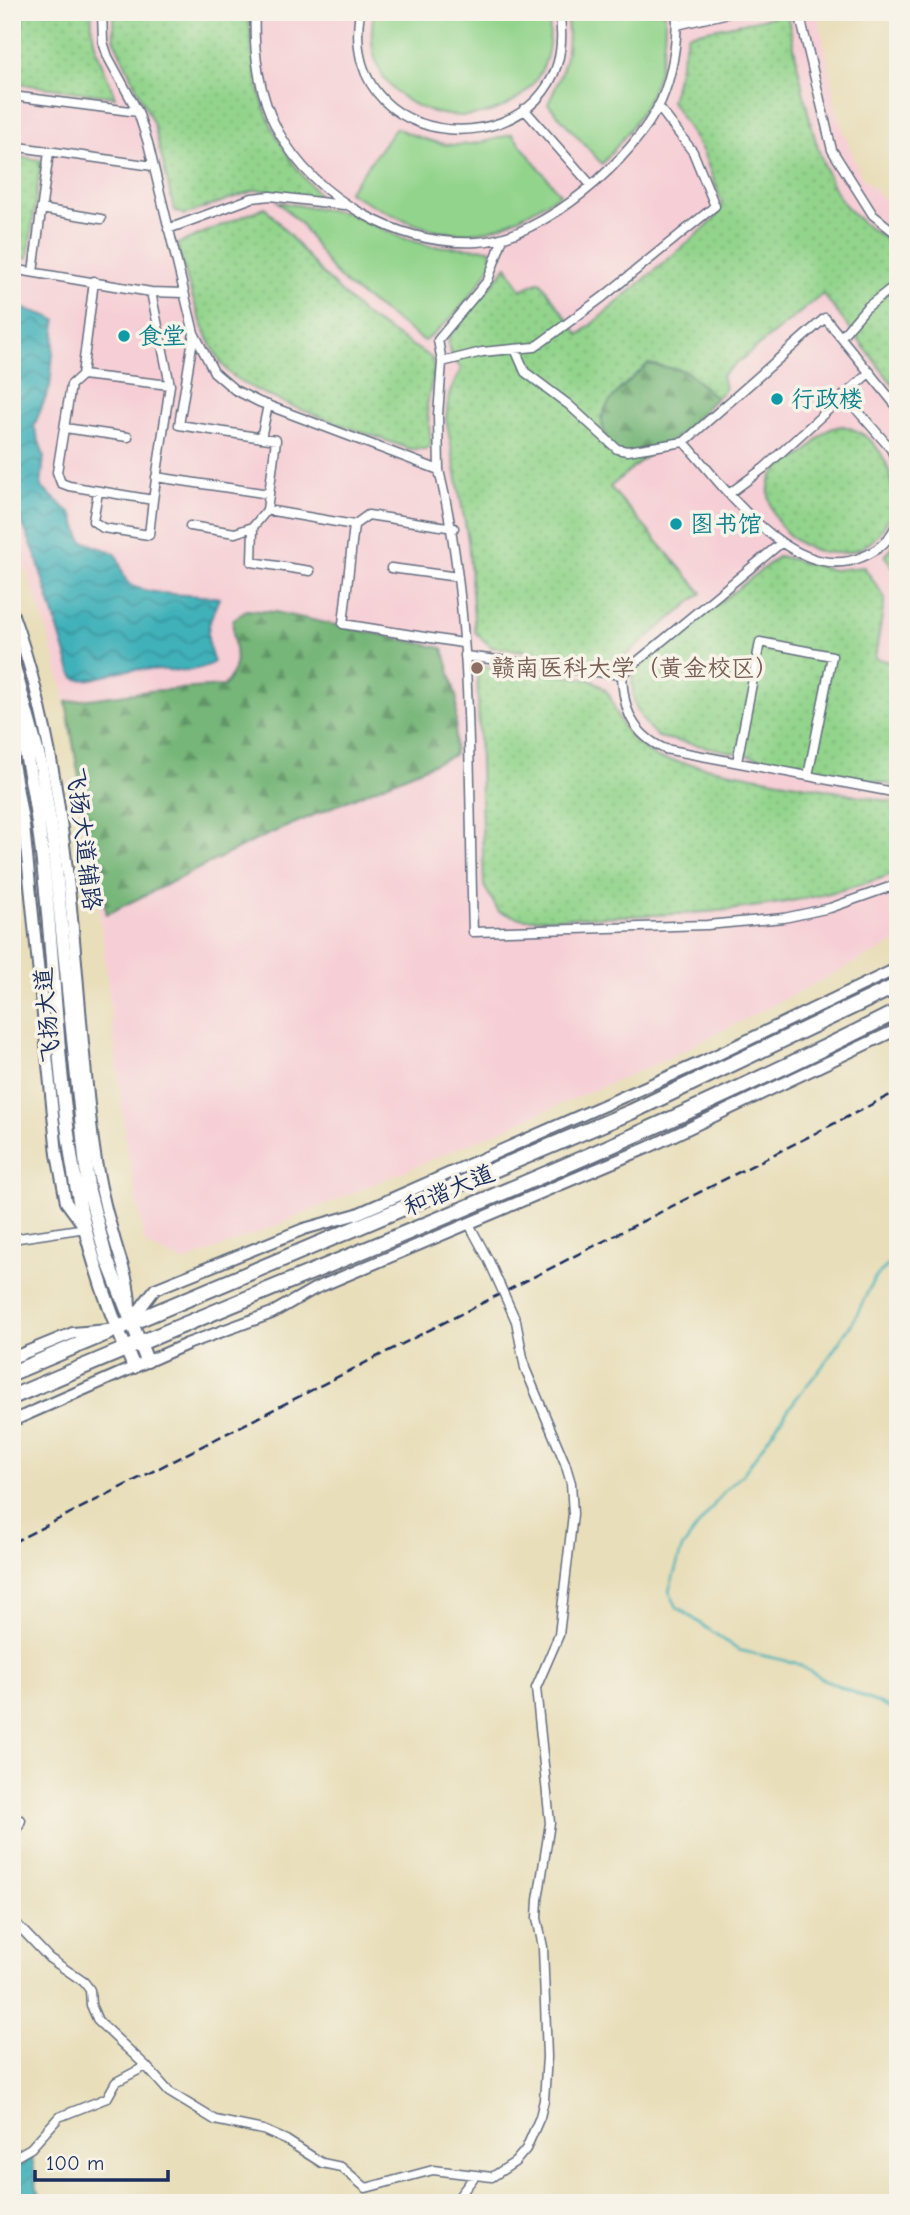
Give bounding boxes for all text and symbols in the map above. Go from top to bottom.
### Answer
place label: 食堂 [138,322,186,350]
marker: 食堂 [116,328,132,344]
place label: 行政楼 [791,385,863,413]
marker: 行政楼 [769,391,785,407]
place label: 图书馆 [690,510,762,538]
marker: 图书馆 [668,516,684,532]
place label: 赣南医科大学（黄金校区） [491,654,779,682]
marker: 赣南医科大学（黄金校区） [469,660,485,676]
street label: 飞扬大道辅路 [61,766,107,912]
street label: 飞扬大道 [29,966,65,1064]
street label: 和谐大道 [399,1158,499,1222]
scale bar [35,2138,168,2182]
text: 100 m [46,2151,104,2175]

